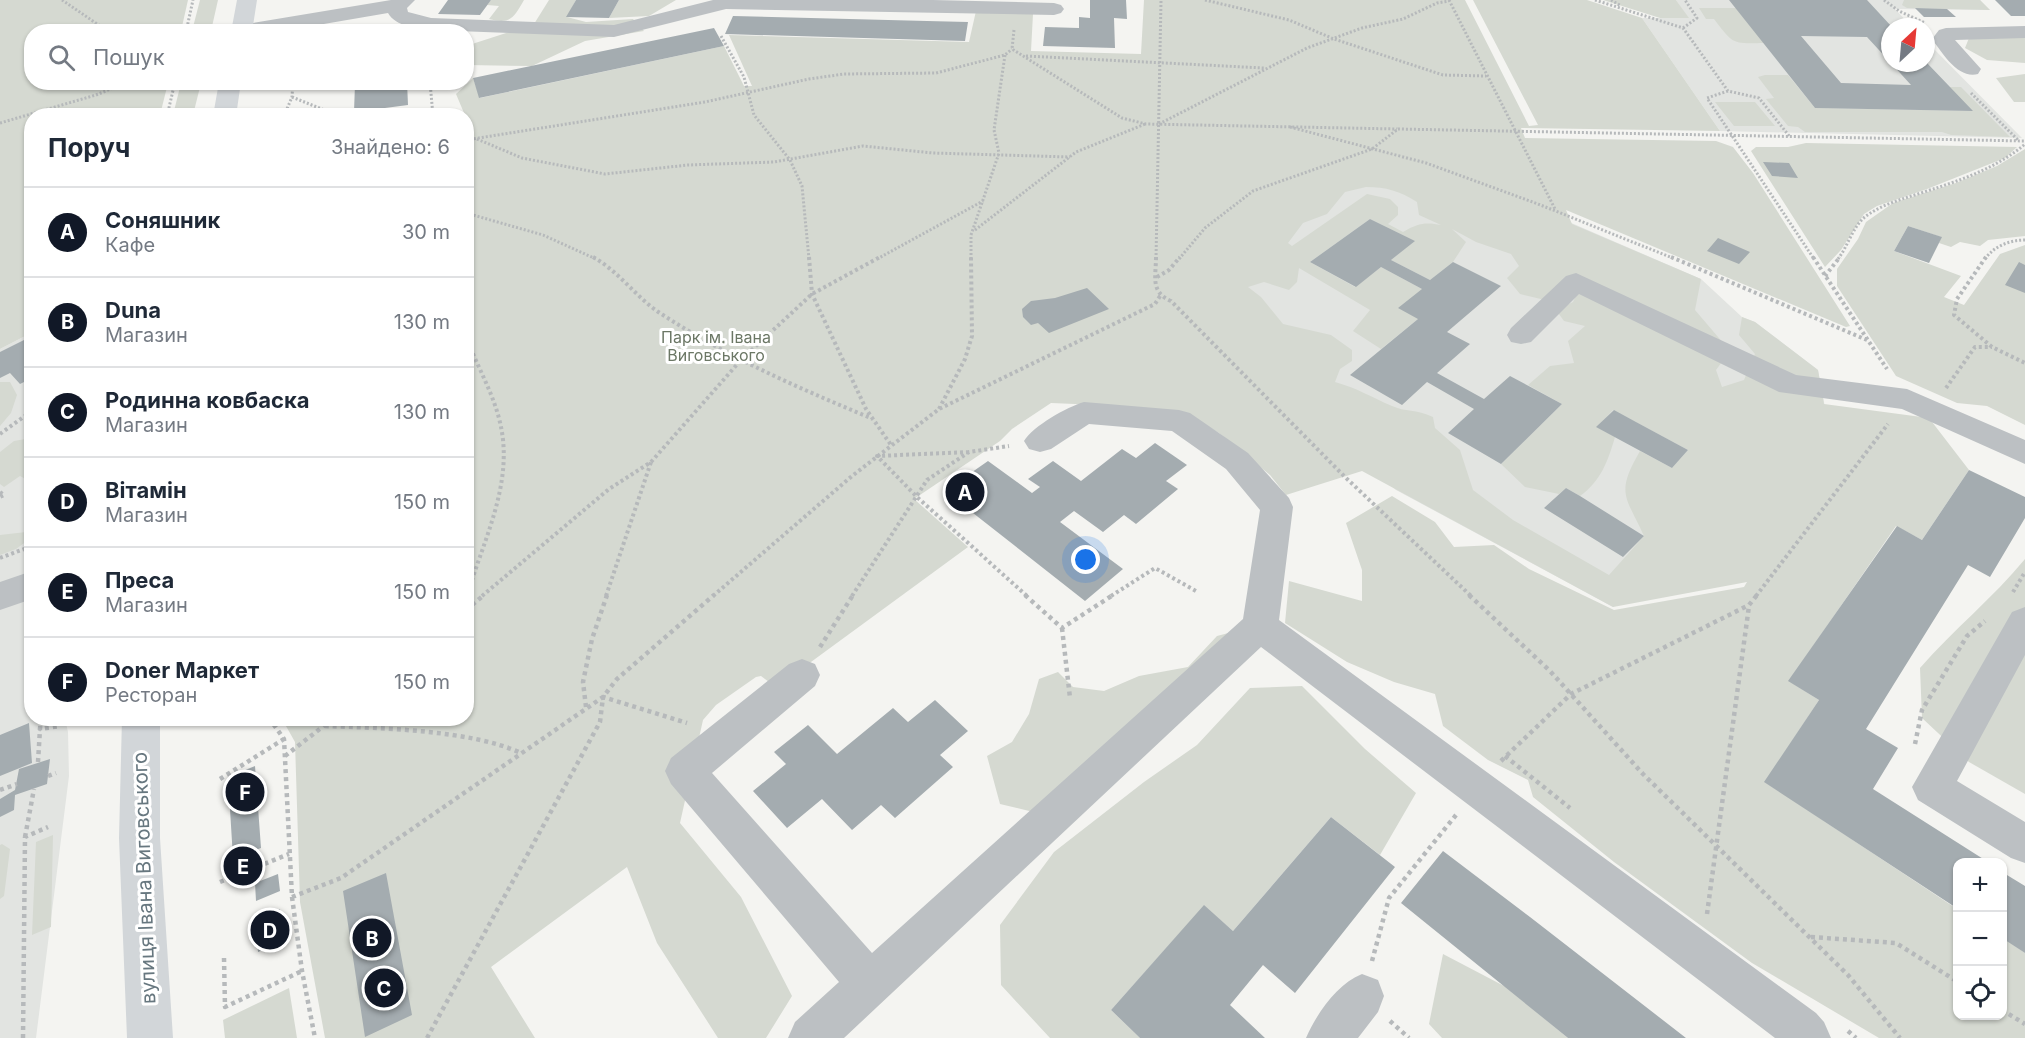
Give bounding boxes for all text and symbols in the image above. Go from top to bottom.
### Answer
north arrow [1881,18,1935,72]
search box [24,24,474,90]
icon: search [45,41,78,74]
text: Пошук [93,44,165,70]
text: Поруч [48,132,130,163]
text: Знайдено: 6 [331,135,450,159]
text: Соняшник [105,207,220,233]
text: A [60,220,75,244]
text: 30 m [402,220,450,244]
text: Кафе [105,233,155,257]
text: Duna [105,297,161,323]
text: B [61,310,74,334]
text: 130 m [394,310,450,334]
text: Магазин [105,323,188,347]
park label: Парк ім. Івана Виговського [661,327,771,365]
text: Родинна ковбаска [105,387,310,413]
text: C [60,400,75,424]
text: 130 m [394,400,450,424]
text: Магазин [105,413,188,437]
pin: A [946,470,984,514]
text: Вітамін [105,477,187,503]
text: D [60,490,75,514]
text: 150 m [394,490,450,514]
text: Магазин [105,503,188,527]
your location [1071,545,1100,574]
text: Преса [105,567,174,593]
text: E [61,580,74,604]
text: 150 m [394,580,450,604]
text: Магазин [105,593,188,617]
text: Doner Маркет [105,657,259,683]
text: F [62,670,73,694]
text: 150 m [394,670,450,694]
text: Ресторан [105,683,197,707]
street label: вулиця Івана Виговського [128,752,160,1004]
pin: F [226,770,264,814]
pin: E [224,844,262,888]
map controls [1953,858,2007,1020]
button: + [1953,858,2007,912]
pin: D [250,908,290,952]
button: − [1953,912,2007,966]
pin: B [352,916,392,960]
pin: C [364,966,404,1010]
button: locate [1953,966,2007,1020]

